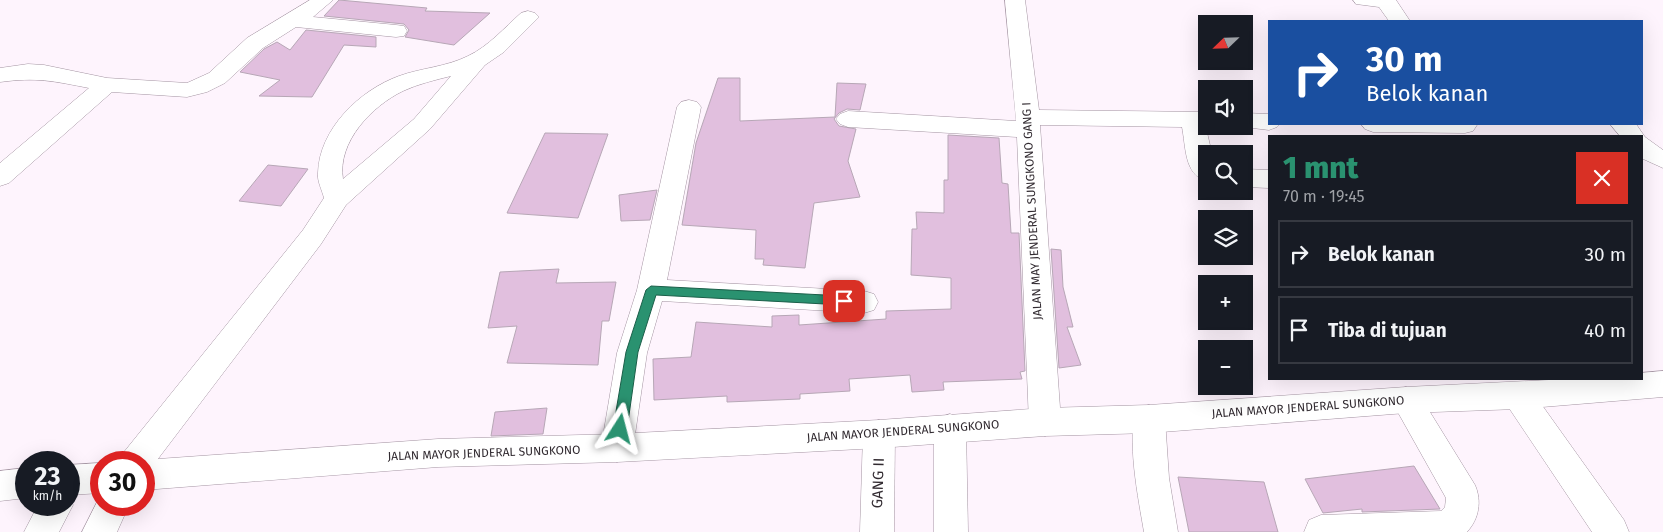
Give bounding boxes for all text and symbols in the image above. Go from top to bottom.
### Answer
north arrow [1198,15,1252,70]
map controls [1198,15,1253,395]
text: 30 m [1366,38,1443,80]
icon: right [1283,40,1348,105]
button: sound [1198,80,1253,135]
text: Belok kanan [1366,80,1488,107]
street label: JALAN MAY JENDERAL SUNGKONO GANG I [1019,102,1045,320]
button: search [1198,145,1253,200]
text: 1 mnt [1283,150,1358,186]
button: close [1576,152,1628,204]
text: 70 m · 19:45 [1283,187,1365,206]
button: layers [1198,210,1253,265]
icon: right [1285,240,1313,268]
text: Belok kanan [1328,243,1435,266]
text: 30 m [1585,243,1626,266]
button: + [1198,275,1253,330]
pin [823,280,865,322]
icon: arrive [830,287,858,315]
icon: arrive [1285,316,1313,344]
text: Tiba di tujuan [1328,319,1447,342]
text: 40 m [1584,319,1626,342]
button: − [1198,340,1253,395]
street label: JALAN MAYOR JENDERAL SUNGKONO [1211,393,1405,421]
position arrow [593,402,645,454]
street label: JALAN MAYOR JENDERAL SUNGKONO [806,417,1000,445]
street label: JALAN MAYOR JENDERAL SUNGKONO [387,443,581,463]
speed limit sign: 30 [90,451,155,516]
street label: GANG II [868,457,888,509]
text: 23 [35,462,60,492]
text: km/h [33,489,62,503]

